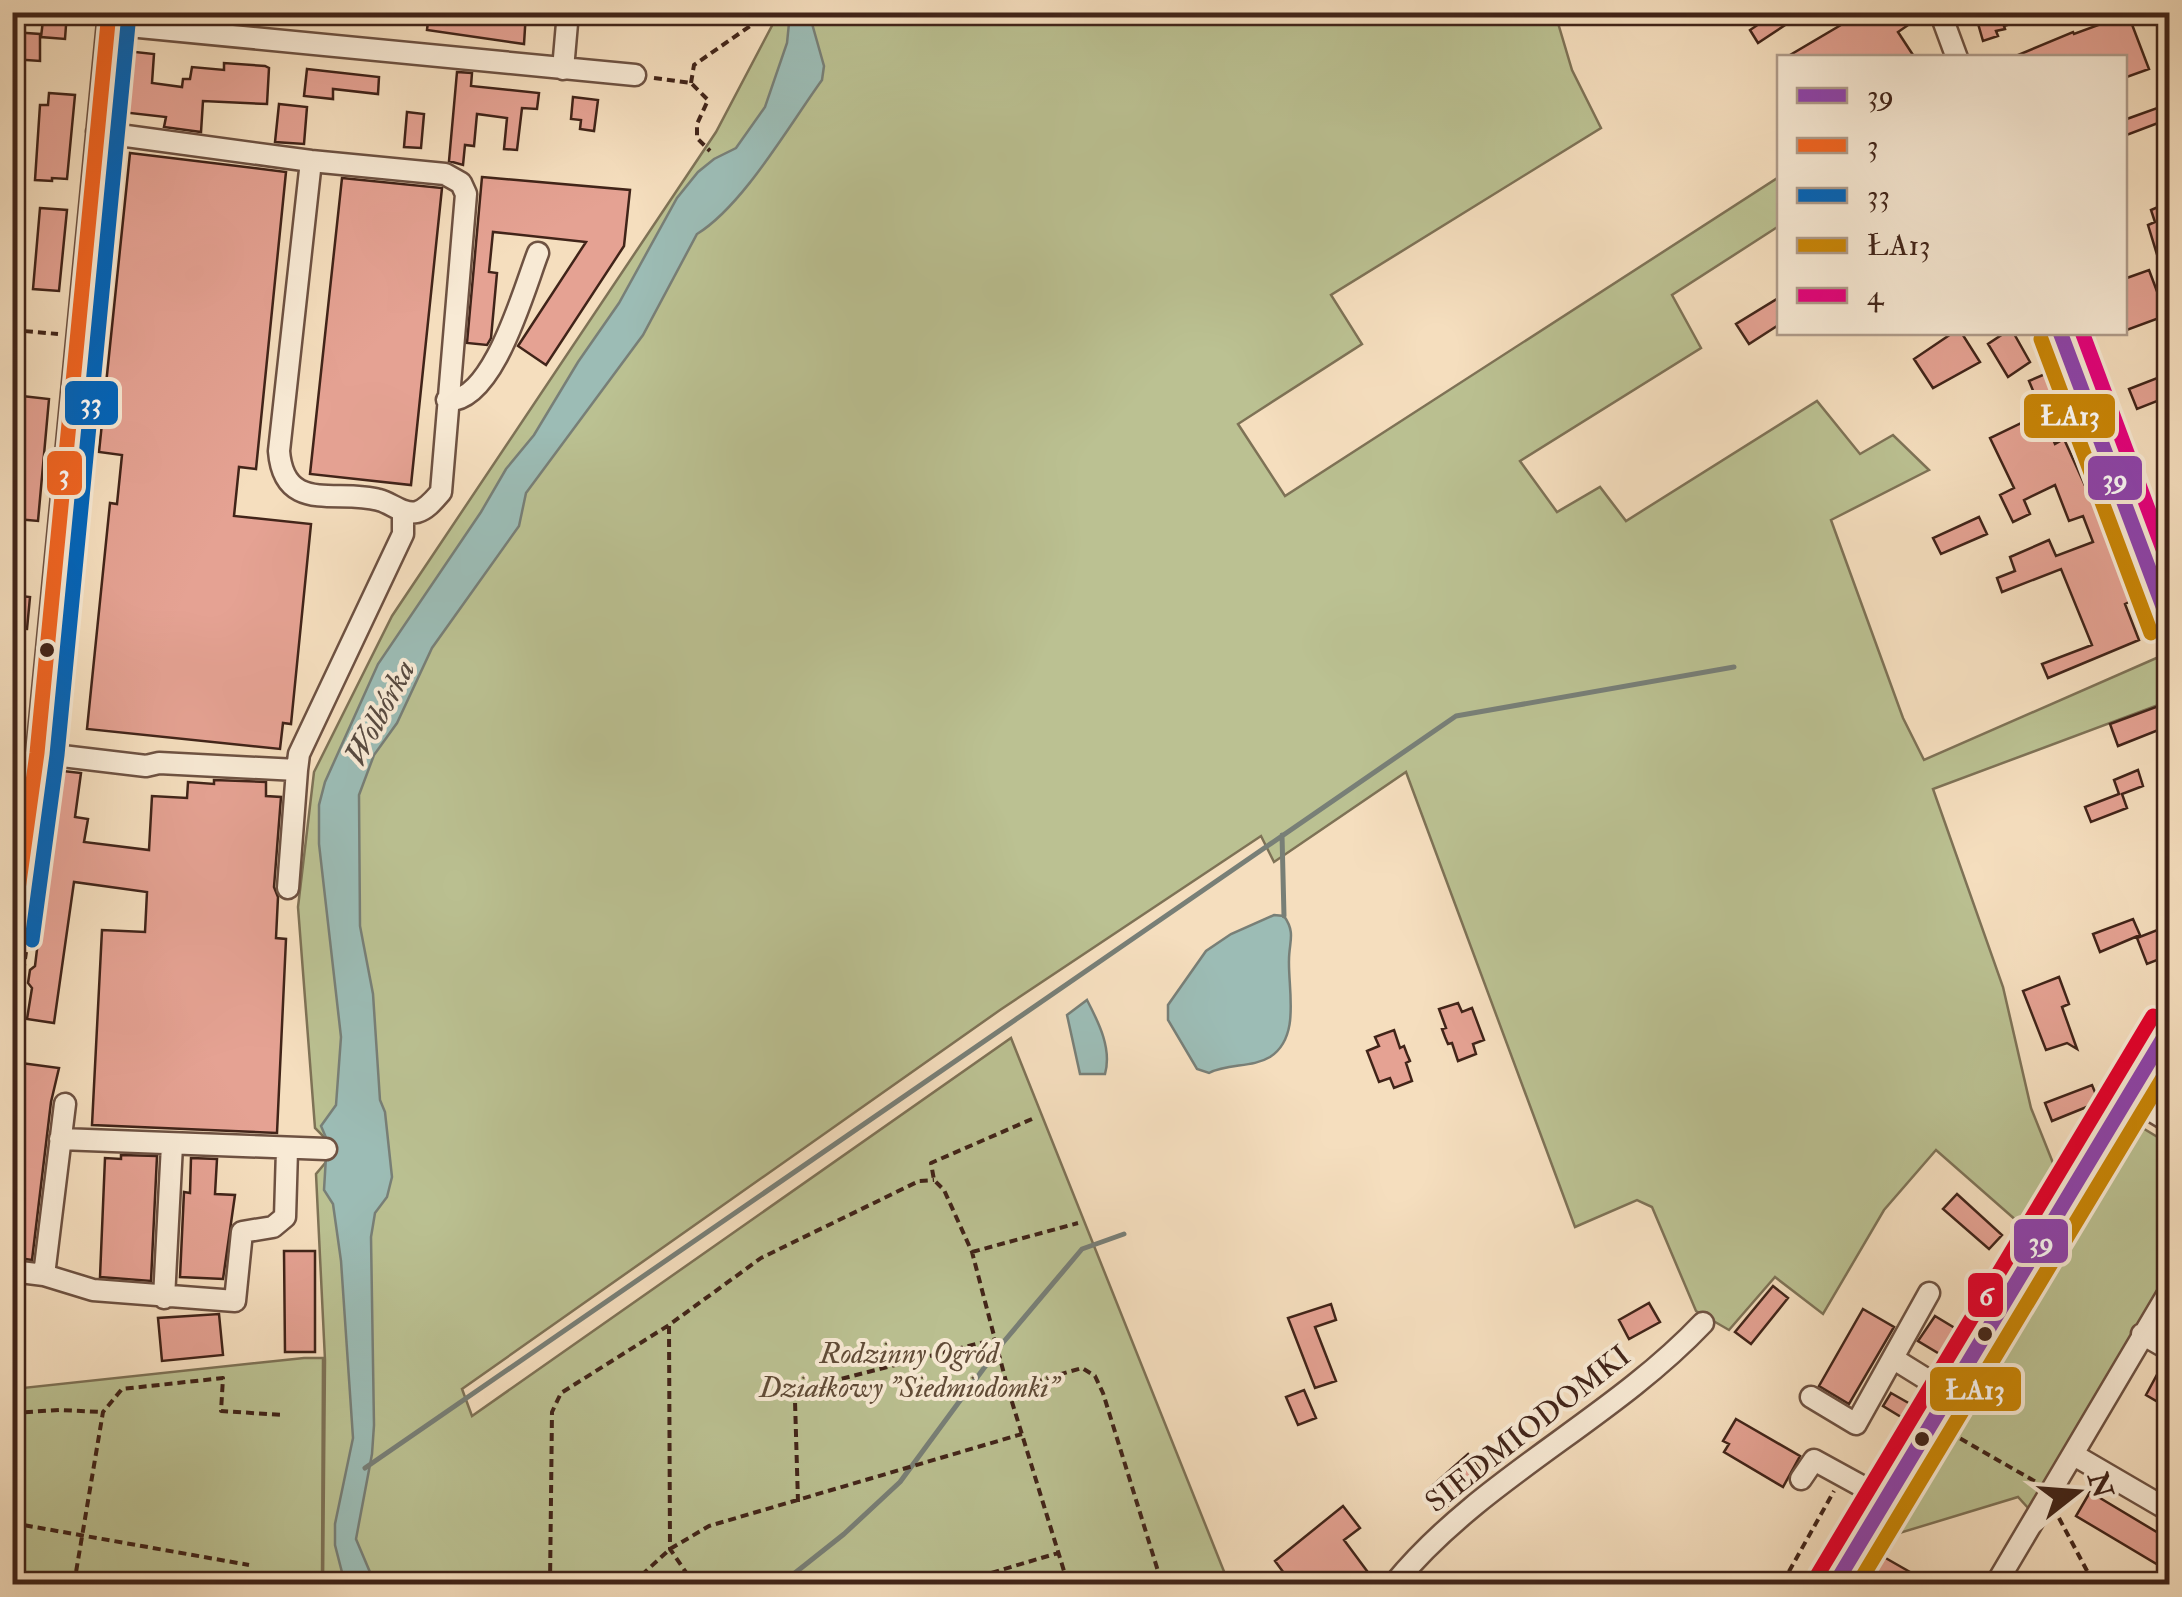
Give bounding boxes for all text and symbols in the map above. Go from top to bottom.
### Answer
legend [1777,55,2127,335]
text: 39 [1867,77,1894,114]
text: 3 [1867,127,1879,164]
text: 33 [1867,177,1890,214]
text: ŁA13 [1867,227,1931,264]
text: 4 [1867,277,1885,314]
line badge: 33 [63,379,120,427]
text: 33 [80,386,102,421]
line badge: ŁA13 [2022,392,2117,440]
text: ŁA13 [2040,399,2100,434]
line badge: 3 [45,449,84,497]
line badge: 39 [2086,454,2144,502]
text: 3 [59,457,69,492]
text: 39 [2102,462,2128,497]
unlabelled marker [37,640,57,660]
water label: Wolbórka [336,653,424,773]
line badge: 39 [2012,1217,2070,1265]
text: 39 [2028,1225,2054,1260]
line badge: 6 [1966,1271,2005,1319]
text: 6 [1979,1279,1995,1314]
unlabelled marker [1975,1324,1995,1344]
park label: Rodzinny Ogród Działkowy "Siedmiodomki" [758,1335,1062,1406]
street label: SIEDMIODOMKI [1418,1337,1638,1521]
line badge: ŁA13 [1928,1365,2023,1413]
text: ŁA13 [1945,1373,2005,1408]
unlabelled marker [1912,1429,1932,1449]
north arrow [2027,1442,2127,1542]
text: N [2079,1467,2120,1503]

